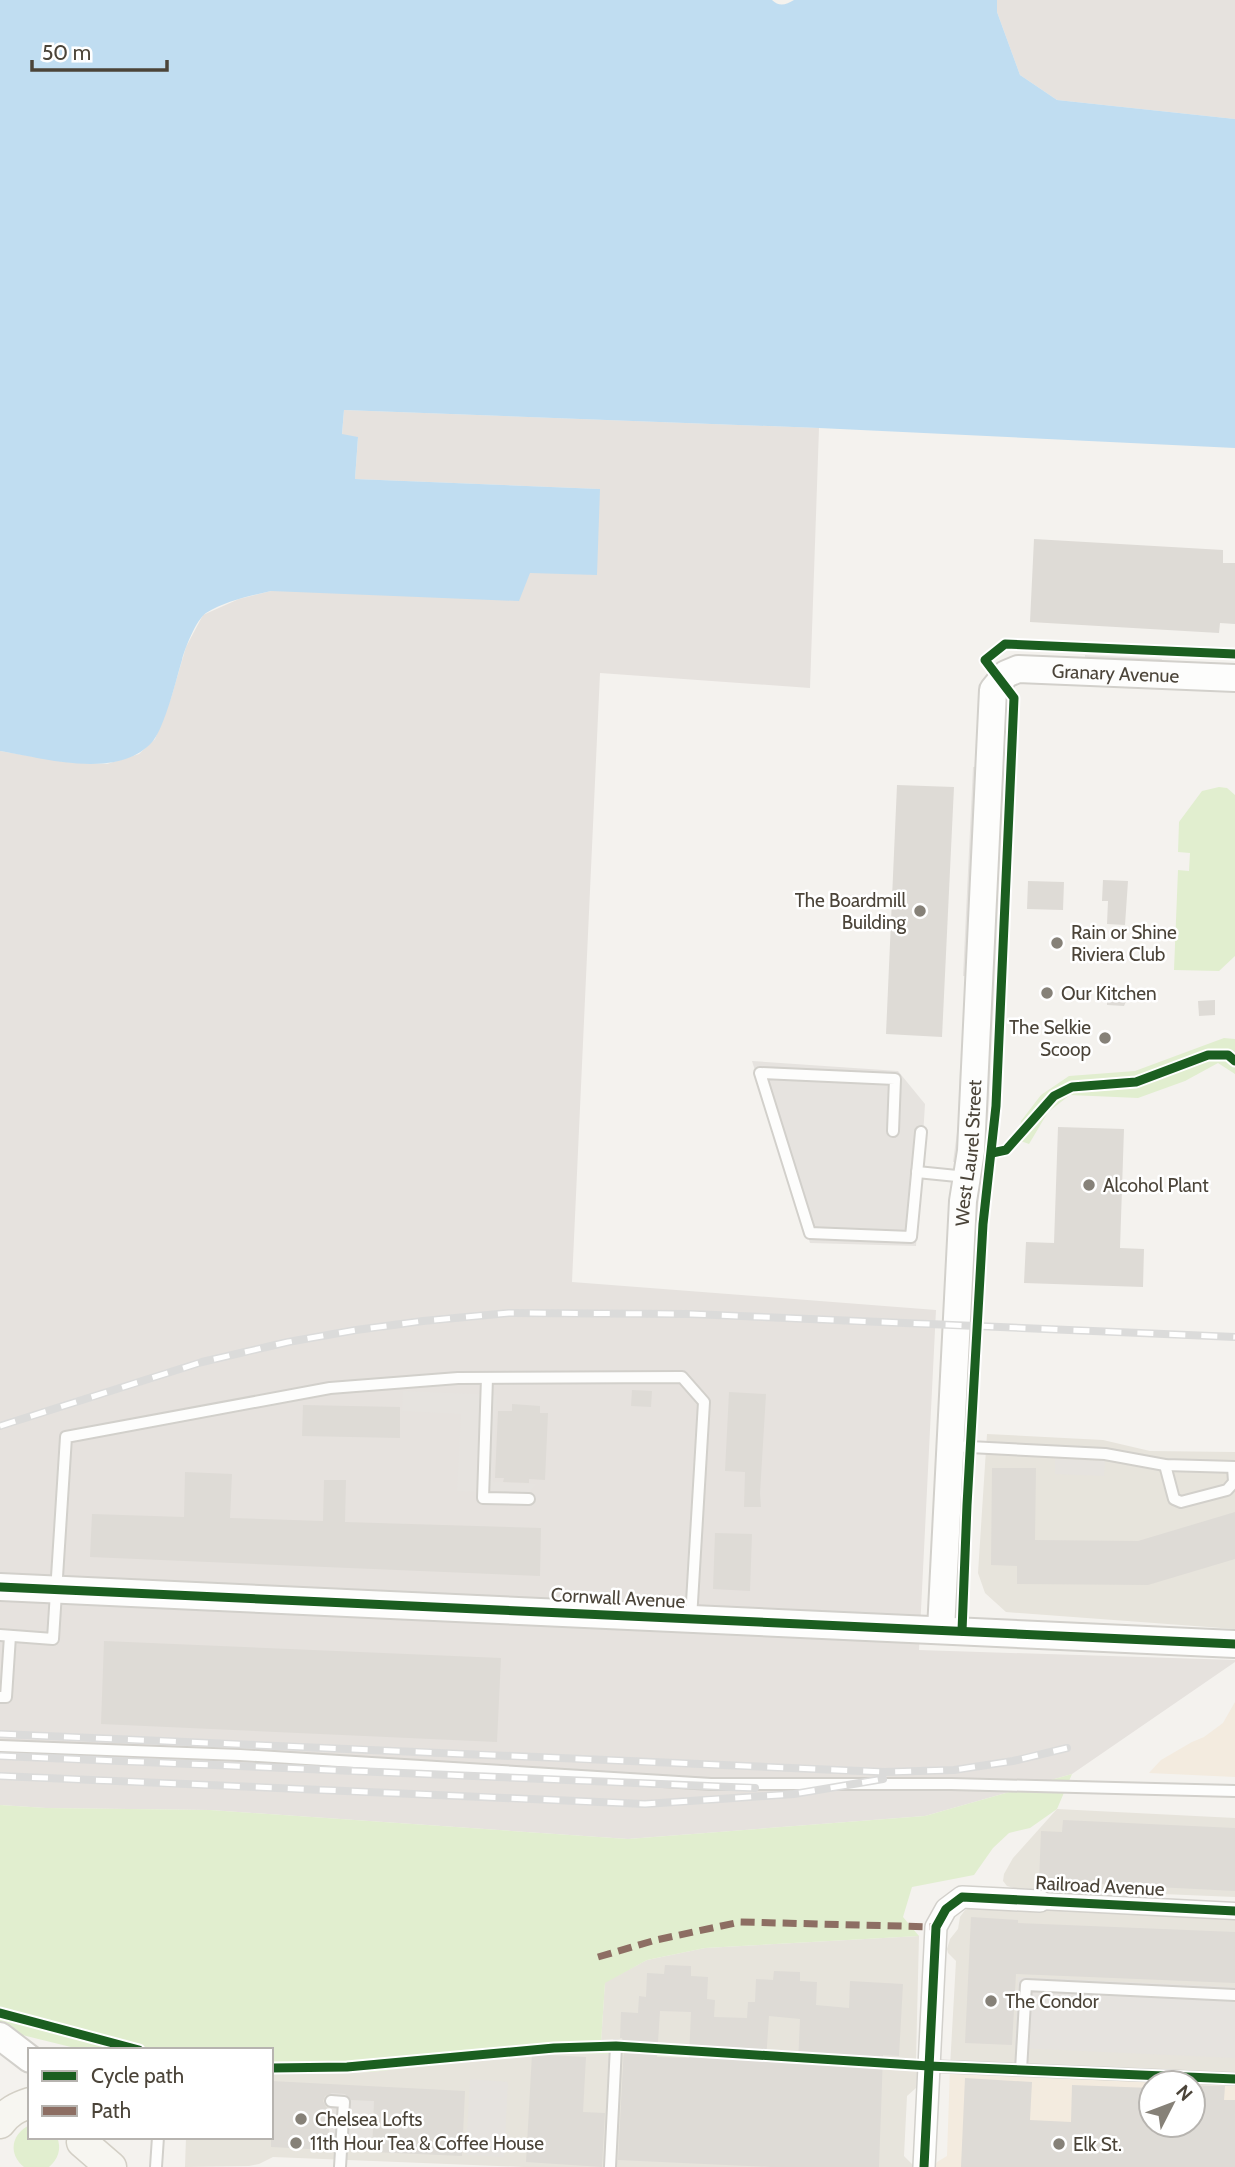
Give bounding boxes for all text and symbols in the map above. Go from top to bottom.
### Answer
scale bar [32,28,166,72]
text: 50 m [42,40,91,65]
street label: Granary Avenue [1051,659,1180,687]
place label: The Boardmill Building [795,889,907,934]
marker: The Boardmill Building [912,903,928,919]
place label: Rain or Shine Riviera Club [1071,921,1177,966]
marker: Rain or Shine Riviera Club [1049,935,1065,951]
place label: Our Kitchen [1061,982,1157,1005]
marker: Our Kitchen [1039,985,1055,1001]
place label: The Selkie Scoop [1009,1016,1091,1061]
marker: The Selkie Scoop [1097,1030,1113,1046]
street label: West Laurel Street [950,1078,986,1227]
place label: Alcohol Plant [1103,1174,1209,1197]
marker: Alcohol Plant [1081,1177,1097,1193]
street label: Cornwall Avenue [550,1583,686,1613]
street label: Railroad Avenue [1035,1871,1165,1901]
place label: The Condor [1005,1990,1099,2013]
marker: The Condor [983,1993,999,2009]
legend [28,2048,273,2139]
text: Cycle path [91,2063,184,2088]
north arrow [1137,2069,1207,2139]
text: N [1171,2080,1197,2106]
text: Path [91,2098,131,2123]
place label: Chelsea Lofts [315,2108,423,2131]
marker: Chelsea Lofts [293,2111,309,2127]
place label: 11th Hour Tea & Coffee House [310,2132,544,2155]
place label: Elk St. [1073,2133,1122,2156]
marker: 11th Hour Tea & Coffee House [288,2135,304,2151]
marker: Elk St. [1051,2136,1067,2152]

